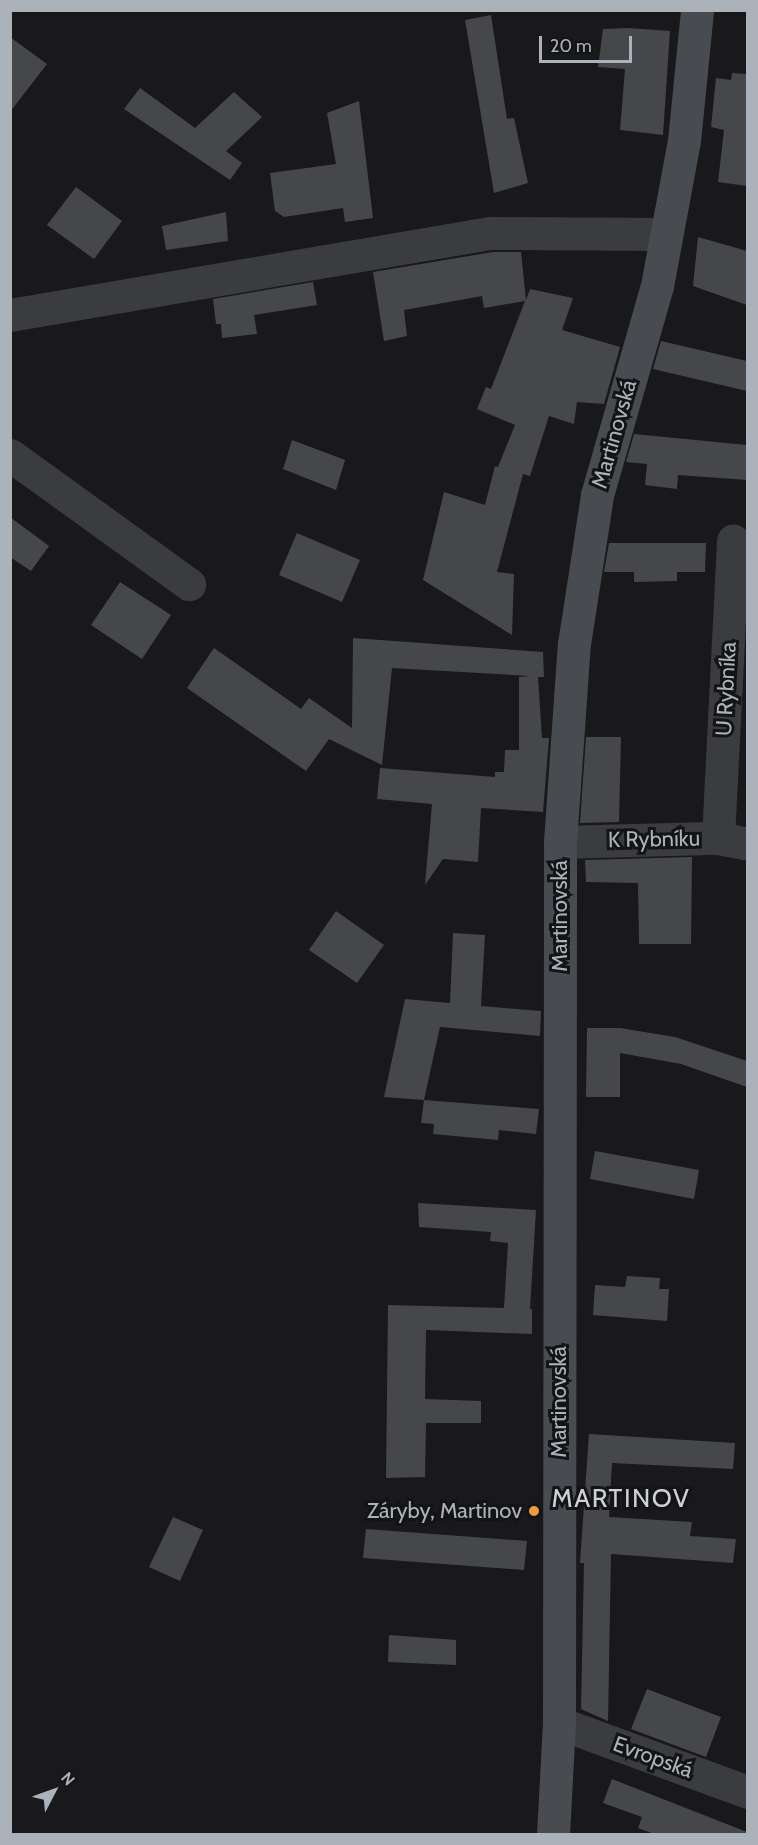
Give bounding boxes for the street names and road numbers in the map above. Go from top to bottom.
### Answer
street label: Martinovská [586,377,642,491]
street label: U Rybníka [710,641,742,737]
street label: K Rybníku [608,825,700,853]
street label: Martinovská [547,860,573,972]
street label: Martinovská [546,1346,572,1458]
street label: Evropská [609,1730,697,1784]

